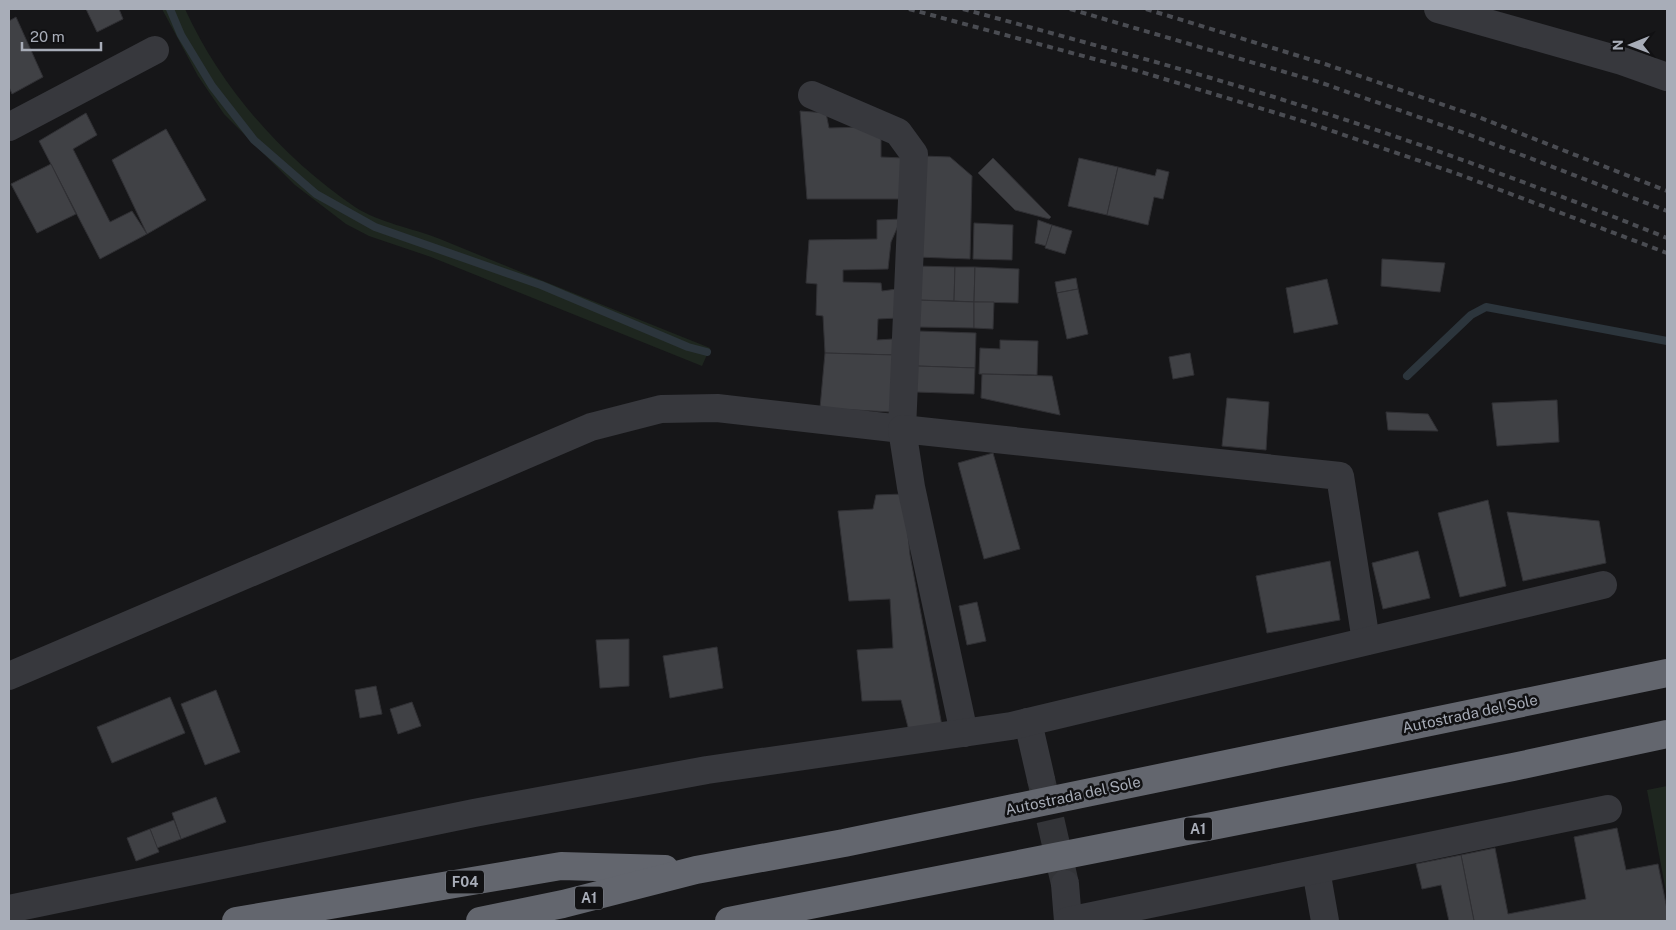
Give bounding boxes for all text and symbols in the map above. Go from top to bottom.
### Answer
scale bar [22,20,101,52]
north arrow [1606,20,1656,70]
text: 20 m [30,28,65,45]
text: N [1610,40,1626,51]
street label: Autostrada del Sole [1401,691,1539,736]
street label: Autostrada del Sole [1004,773,1142,818]
road number: A1 [1184,818,1212,841]
road number: F04 [446,870,484,894]
road number: A1 [575,886,603,910]

